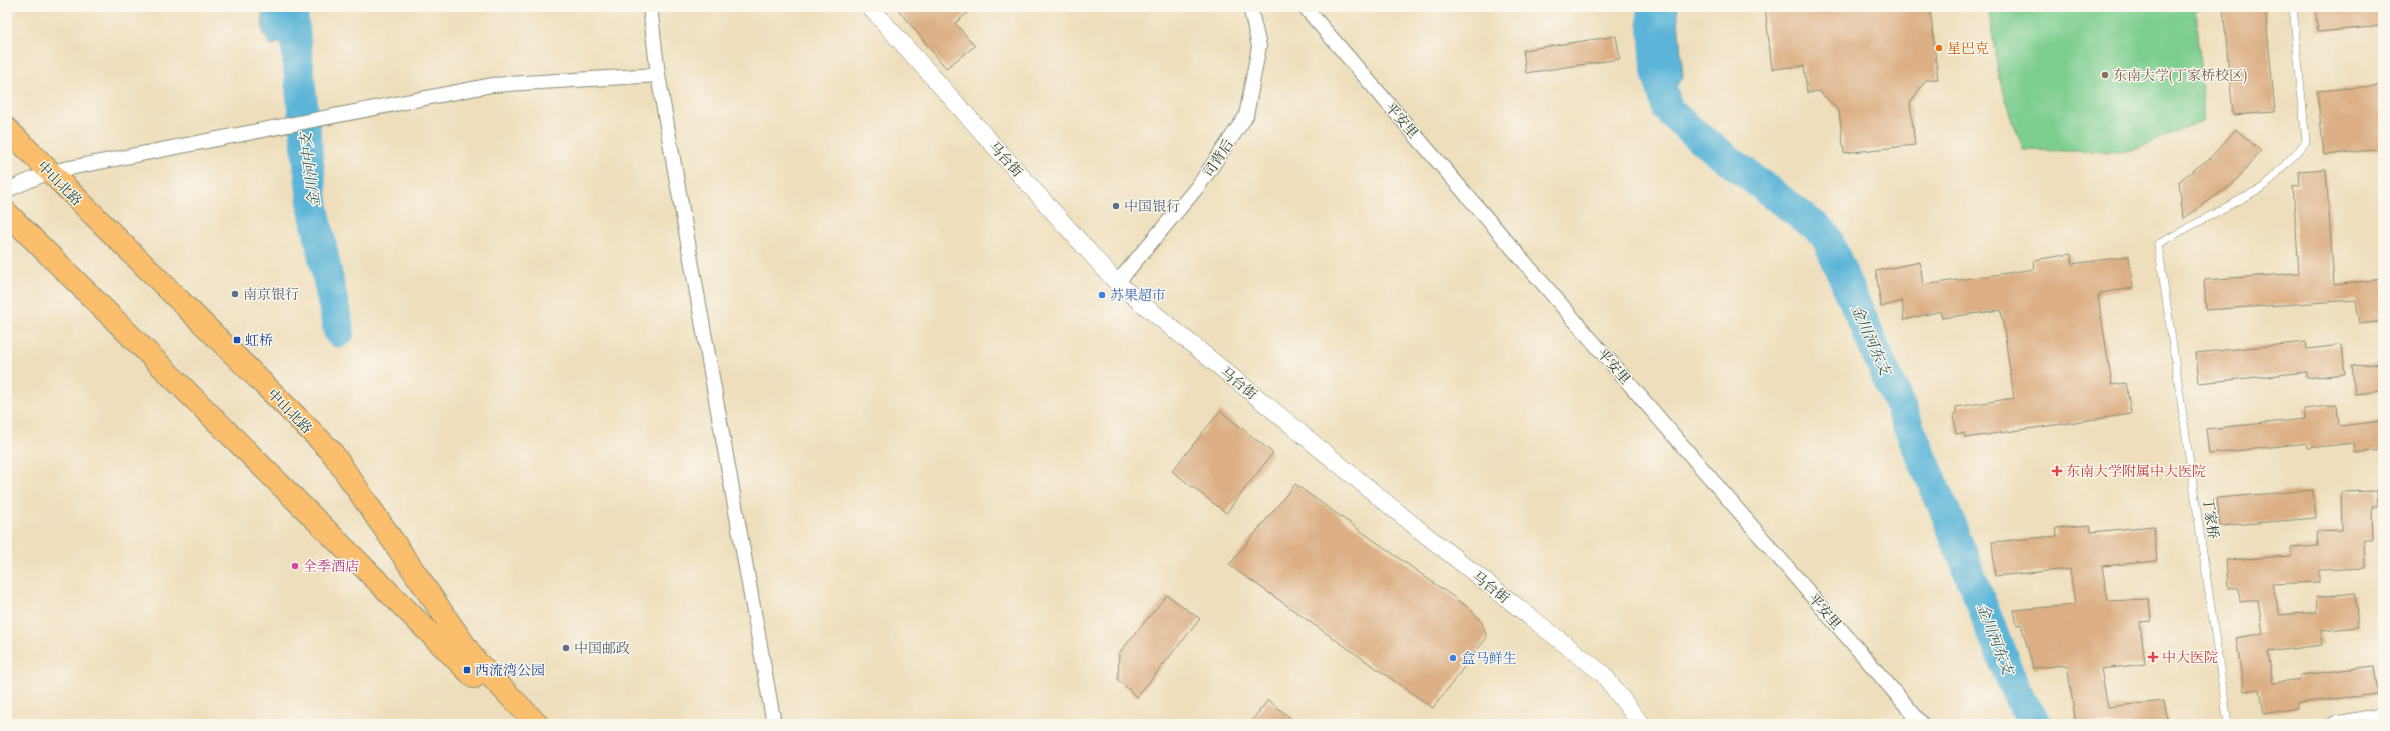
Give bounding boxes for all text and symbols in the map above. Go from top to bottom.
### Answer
place label: 星巴克 [1947,40,1989,59]
marker: 星巴克 [1934,43,1944,53]
place label: 东南大学(丁家桥校区) [2113,67,2247,86]
marker: 东南大学(丁家桥校区) [2100,70,2110,80]
street label: 平安里 [1380,99,1422,143]
water label: 金川河中支 [296,129,326,208]
street label: 司背后 [1200,136,1239,182]
street label: 马台街 [984,138,1026,182]
street label: 中山北路 [32,158,85,211]
place label: 中国银行 [1124,198,1180,217]
marker: 中国银行 [1111,201,1121,211]
place label: 南京银行 [243,286,299,305]
place label: 苏果超市 [1110,287,1166,306]
marker: 南京银行 [230,289,240,299]
marker: 苏果超市 [1097,290,1107,300]
water label: 金川河东支 [1845,302,1895,381]
place label: 虹桥 [245,332,273,351]
marker: 虹桥 [232,335,242,345]
street label: 平安里 [1592,345,1634,389]
street label: 马台街 [1216,364,1260,405]
street label: 中山北路 [262,386,315,439]
place label: 东南大学附属中大医院 [2066,463,2206,482]
marker: 东南大学附属中大医院 [2051,465,2063,477]
street label: 丁家桥 [2197,496,2222,540]
place label: 全季酒店 [303,558,359,577]
marker: 全季酒店 [290,561,300,571]
street label: 马台街 [1468,568,1512,609]
street label: 平安里 [1803,590,1845,634]
water label: 金川河东支 [1970,601,2018,680]
place label: 中国邮政 [574,640,630,659]
marker: 中国邮政 [561,643,571,653]
place label: 中大医院 [2162,649,2218,668]
place label: 盒马鲜生 [1461,650,1517,669]
marker: 中大医院 [2147,651,2159,663]
marker: 盒马鲜生 [1448,653,1458,663]
place label: 西流湾公园 [475,662,545,681]
marker: 西流湾公园 [462,665,472,675]

